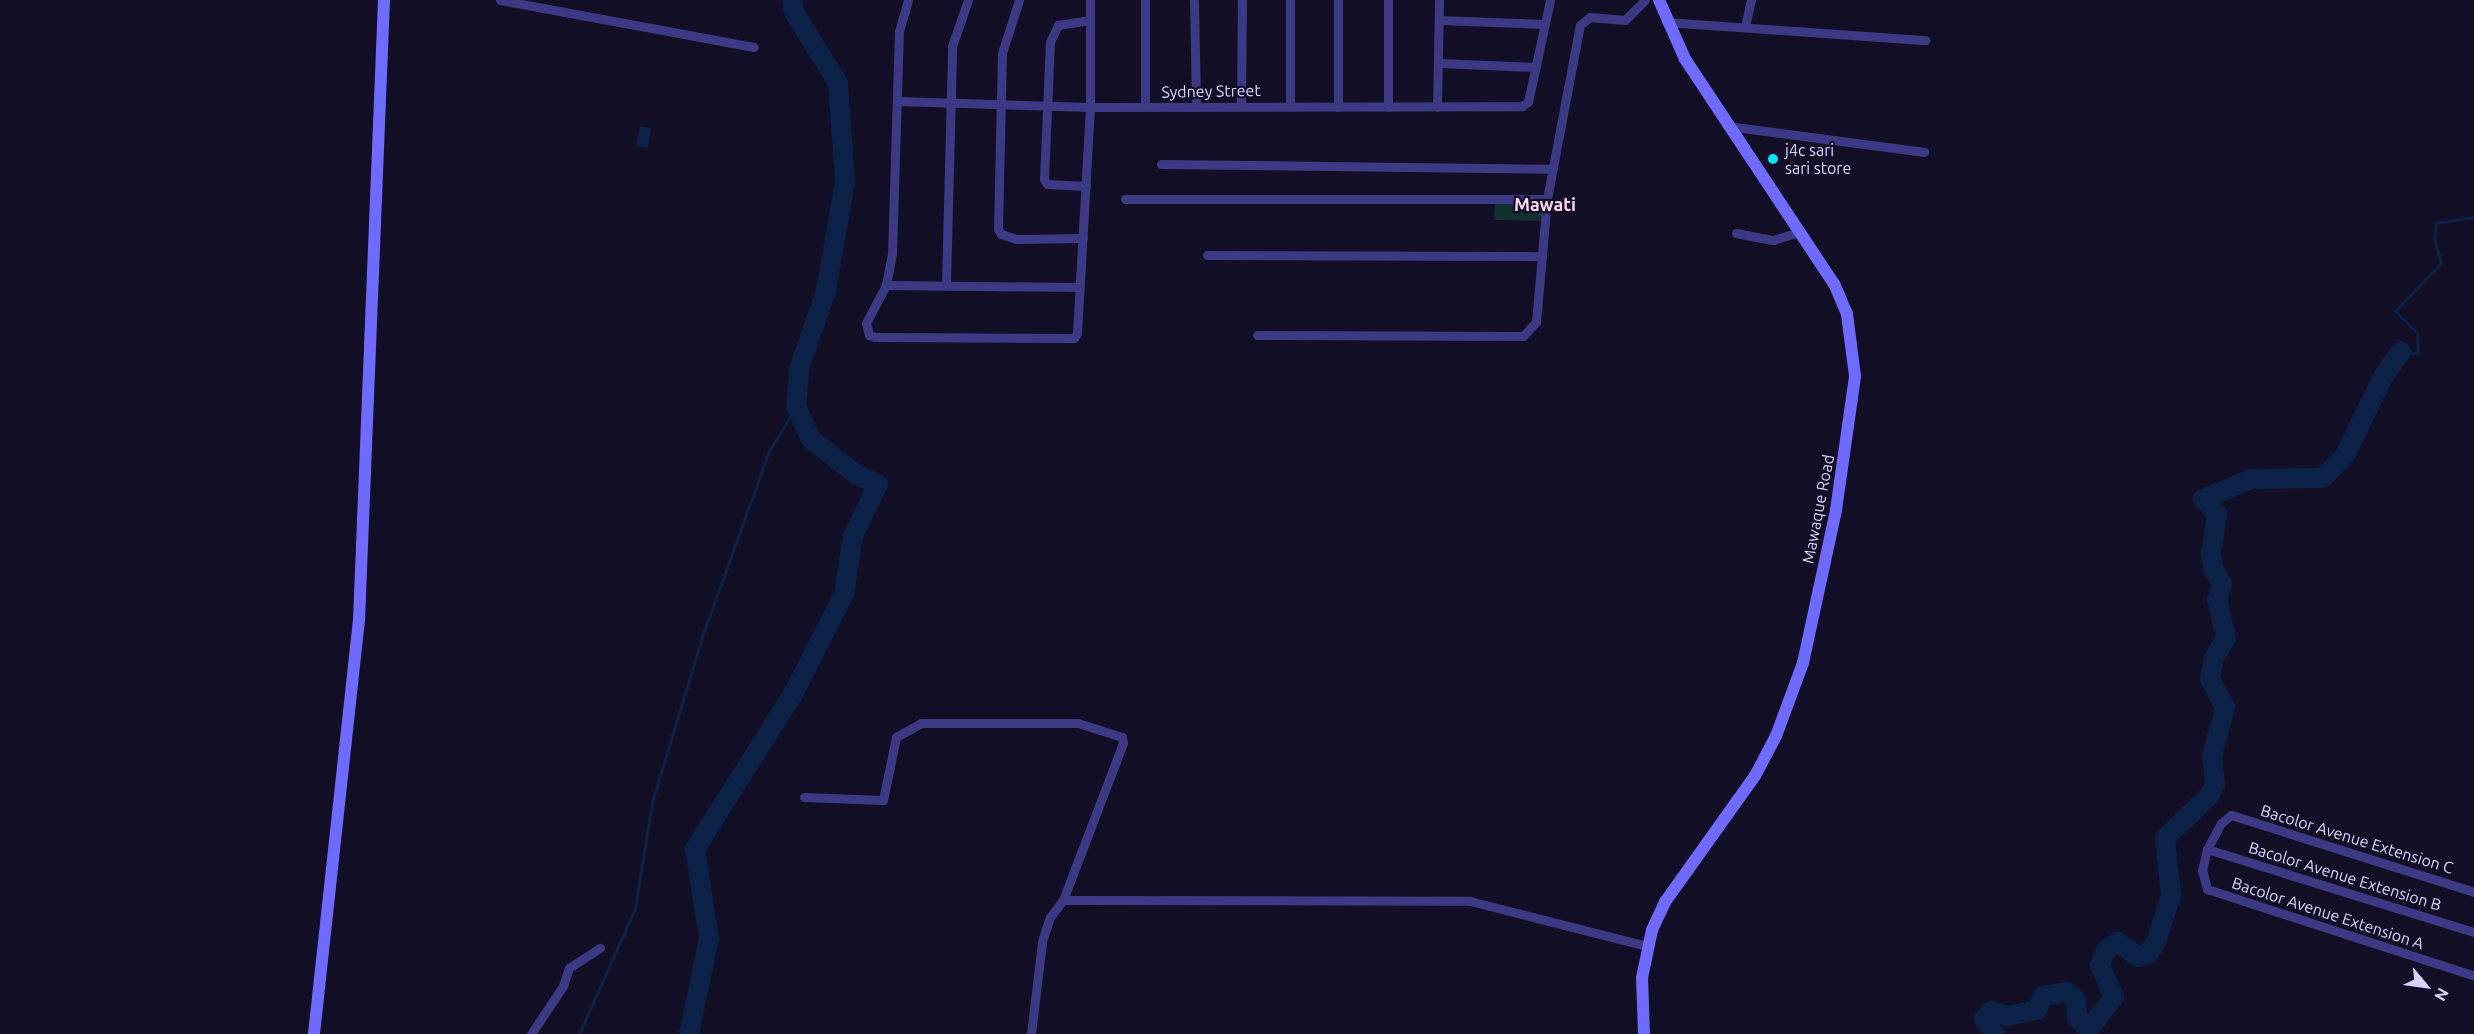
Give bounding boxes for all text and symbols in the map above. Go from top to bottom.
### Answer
street label: Sydney Street [1161,81,1261,101]
place label: j4c sari sari store [1785,140,1851,178]
marker: j4c sari sari store [1766,152,1780,166]
district label: Mawati [1514,193,1576,215]
street label: Mawaque Road [1798,453,1838,565]
street label: Bacolor Avenue Extension C [2258,801,2456,877]
street label: Bacolor Avenue Extension B [2246,837,2444,915]
street label: Bacolor Avenue Extension A [2230,873,2426,953]
north arrow [2396,956,2456,1016]
text: N [2431,985,2453,1004]

